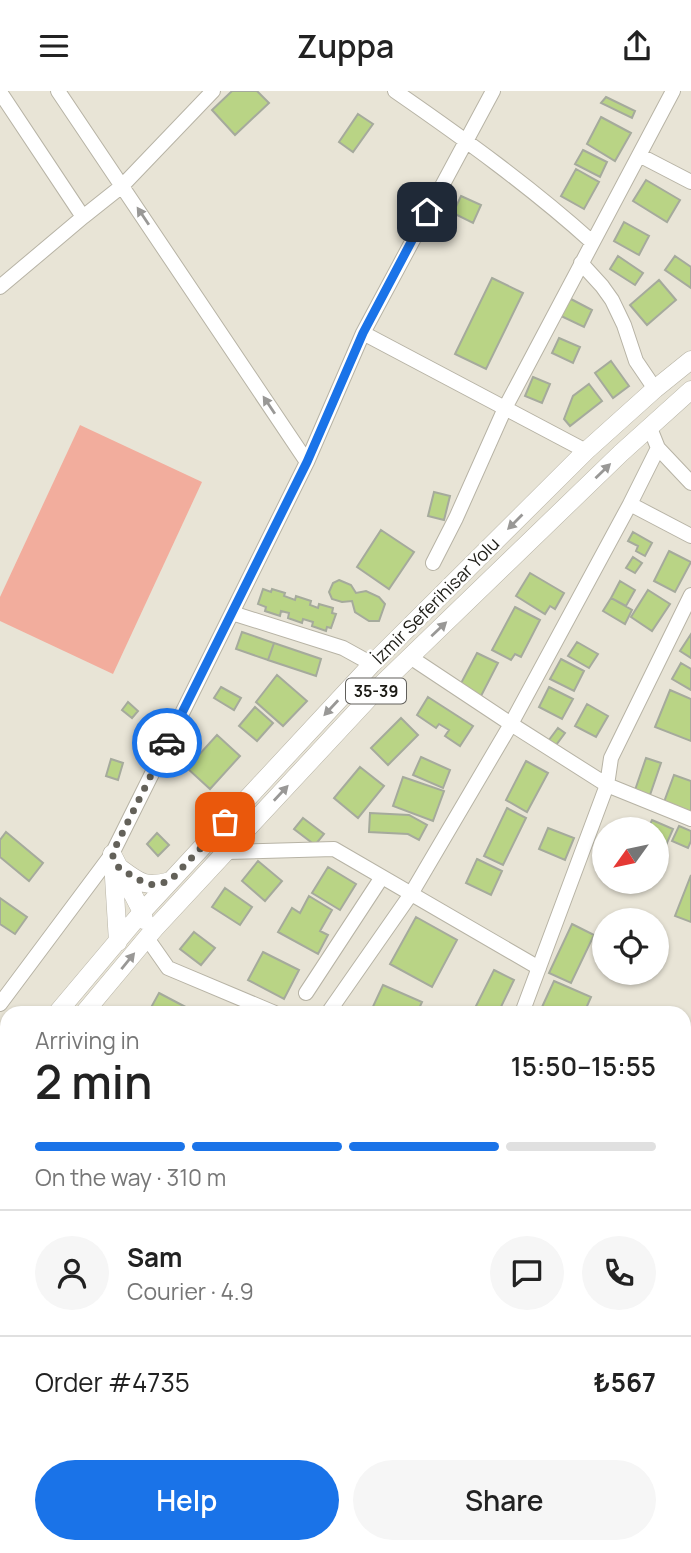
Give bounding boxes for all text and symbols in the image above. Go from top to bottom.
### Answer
text: Zuppa [297,24,394,68]
icon: menu [35,27,73,65]
icon: share [618,27,656,65]
pin [397,182,457,242]
icon: home [408,193,446,231]
one-way arrow [136,206,149,226]
one-way arrow [263,396,276,415]
one-way arrow [594,463,611,480]
one-way arrow [507,514,523,530]
street label: İzmir Seferihisar Yolu [366,531,504,669]
one-way arrow [430,622,447,638]
road number: 35-39 [346,678,406,703]
one-way arrow [323,699,339,716]
courier [132,708,202,778]
icon: car [148,724,186,762]
one-way arrow [273,784,289,802]
pin [195,792,255,852]
icon: bag [206,803,244,841]
north arrow [592,817,668,894]
map controls [592,817,669,985]
button: locate [592,908,669,985]
one-way arrow [120,953,135,970]
text: Arriving in [35,1024,140,1056]
text: 15:50–15:55 [511,1048,656,1084]
text: 2 min [35,1050,152,1113]
text: On the way · 310 m [35,1161,226,1193]
button: person [35,1236,109,1310]
button: chat [490,1236,564,1310]
button: phone [582,1236,656,1310]
text: Sam [127,1239,182,1275]
text: Courier · 4.9 [127,1275,254,1307]
text: Order #4735 [35,1364,190,1400]
text: ₺567 [594,1364,656,1400]
button: Help [35,1460,339,1540]
button: Share [353,1460,656,1540]

